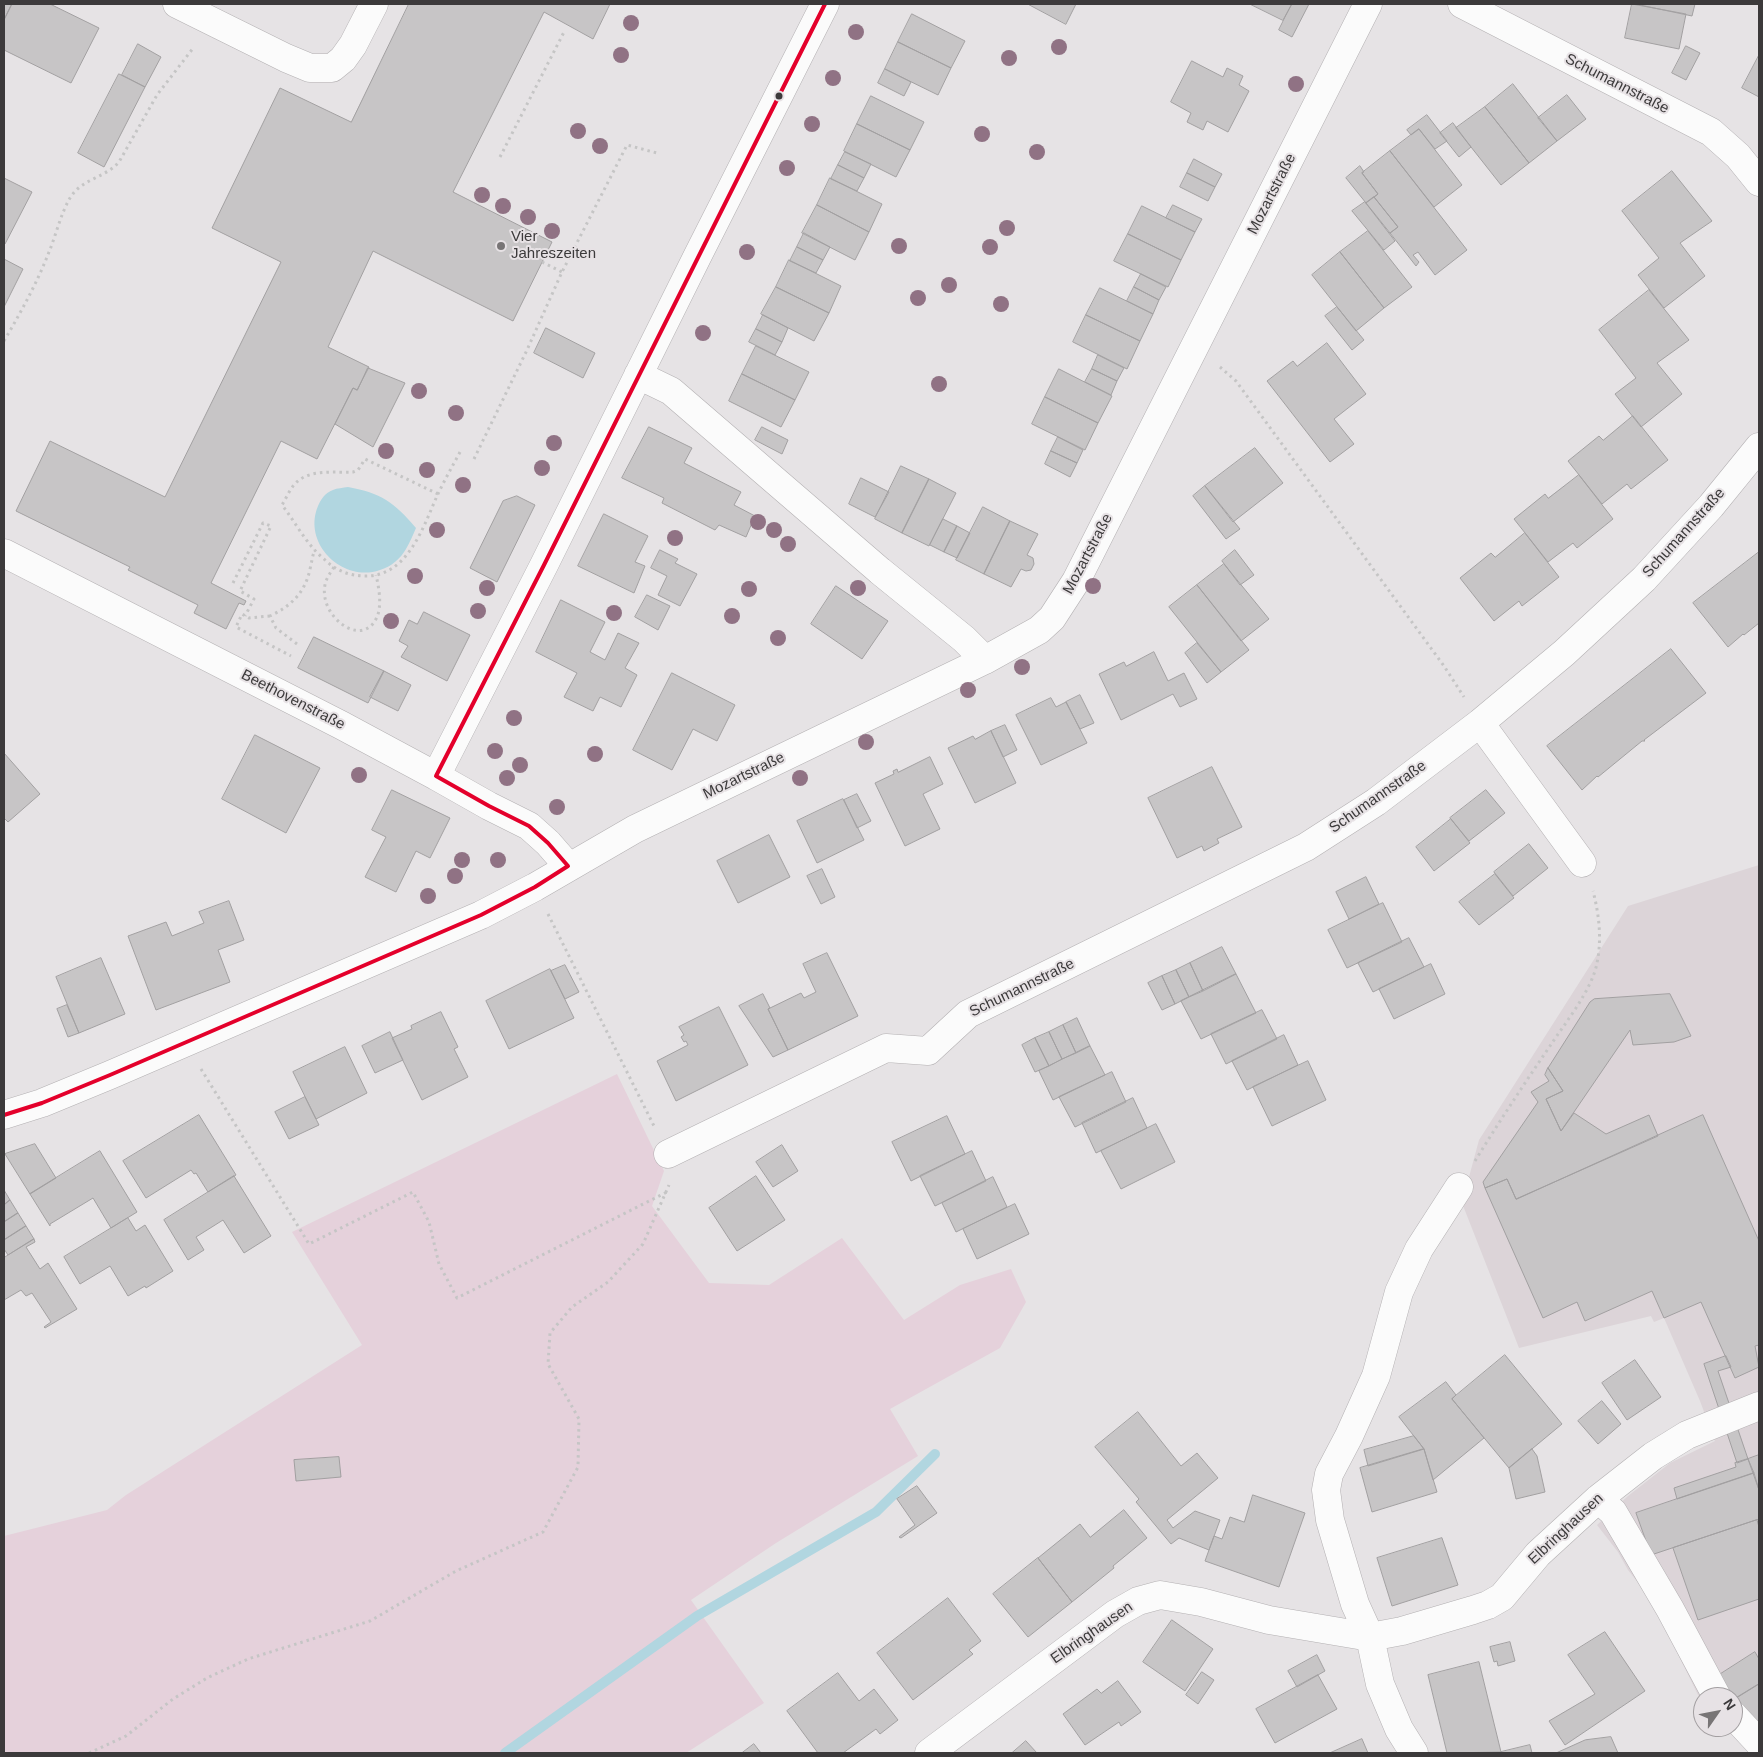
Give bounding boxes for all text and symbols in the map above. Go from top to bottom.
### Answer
street label: Schumannstraße [1562,50,1672,118]
unlabelled marker [774,91,784,101]
street label: Mozartstraße [1244,151,1300,237]
place label: Vier Jahreszeiten [511,228,596,263]
marker: Vier Jahreszeiten [495,240,507,252]
street label: Schumannstraße [1639,485,1729,581]
street label: Mozartstraße [1059,511,1117,597]
street label: Beethovenstraße [238,666,348,734]
street label: Mozartstraße [700,749,788,803]
street label: Schumannstraße [1326,757,1430,837]
street label: Schumannstraße [967,955,1077,1021]
street label: Elbringhausen [1525,1490,1607,1568]
street label: Elbringhausen [1048,1598,1136,1668]
north arrow [1693,1687,1743,1737]
text: N [1720,1696,1739,1713]

